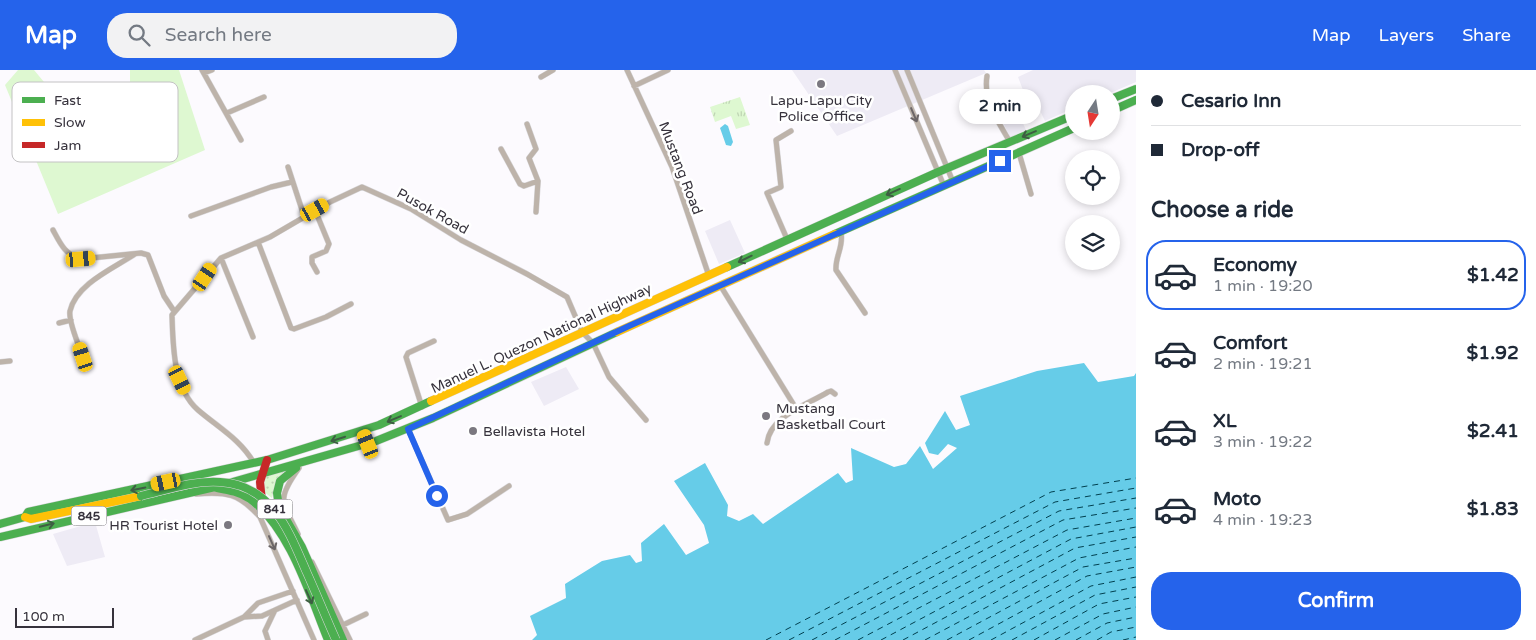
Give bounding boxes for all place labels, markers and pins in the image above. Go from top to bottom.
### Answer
marker: Lapu-Lapu City Police Office [815,78,827,90]
place label: Lapu-Lapu City Police Office [770,92,872,125]
place label: Mustang Basketball Court [776,400,886,433]
marker: Mustang Basketball Court [760,410,772,422]
place label: Bellavista Hotel [483,423,585,440]
marker: Bellavista Hotel [467,425,479,437]
place label: HR Tourist Hotel [109,517,218,534]
marker: HR Tourist Hotel [222,519,234,531]

